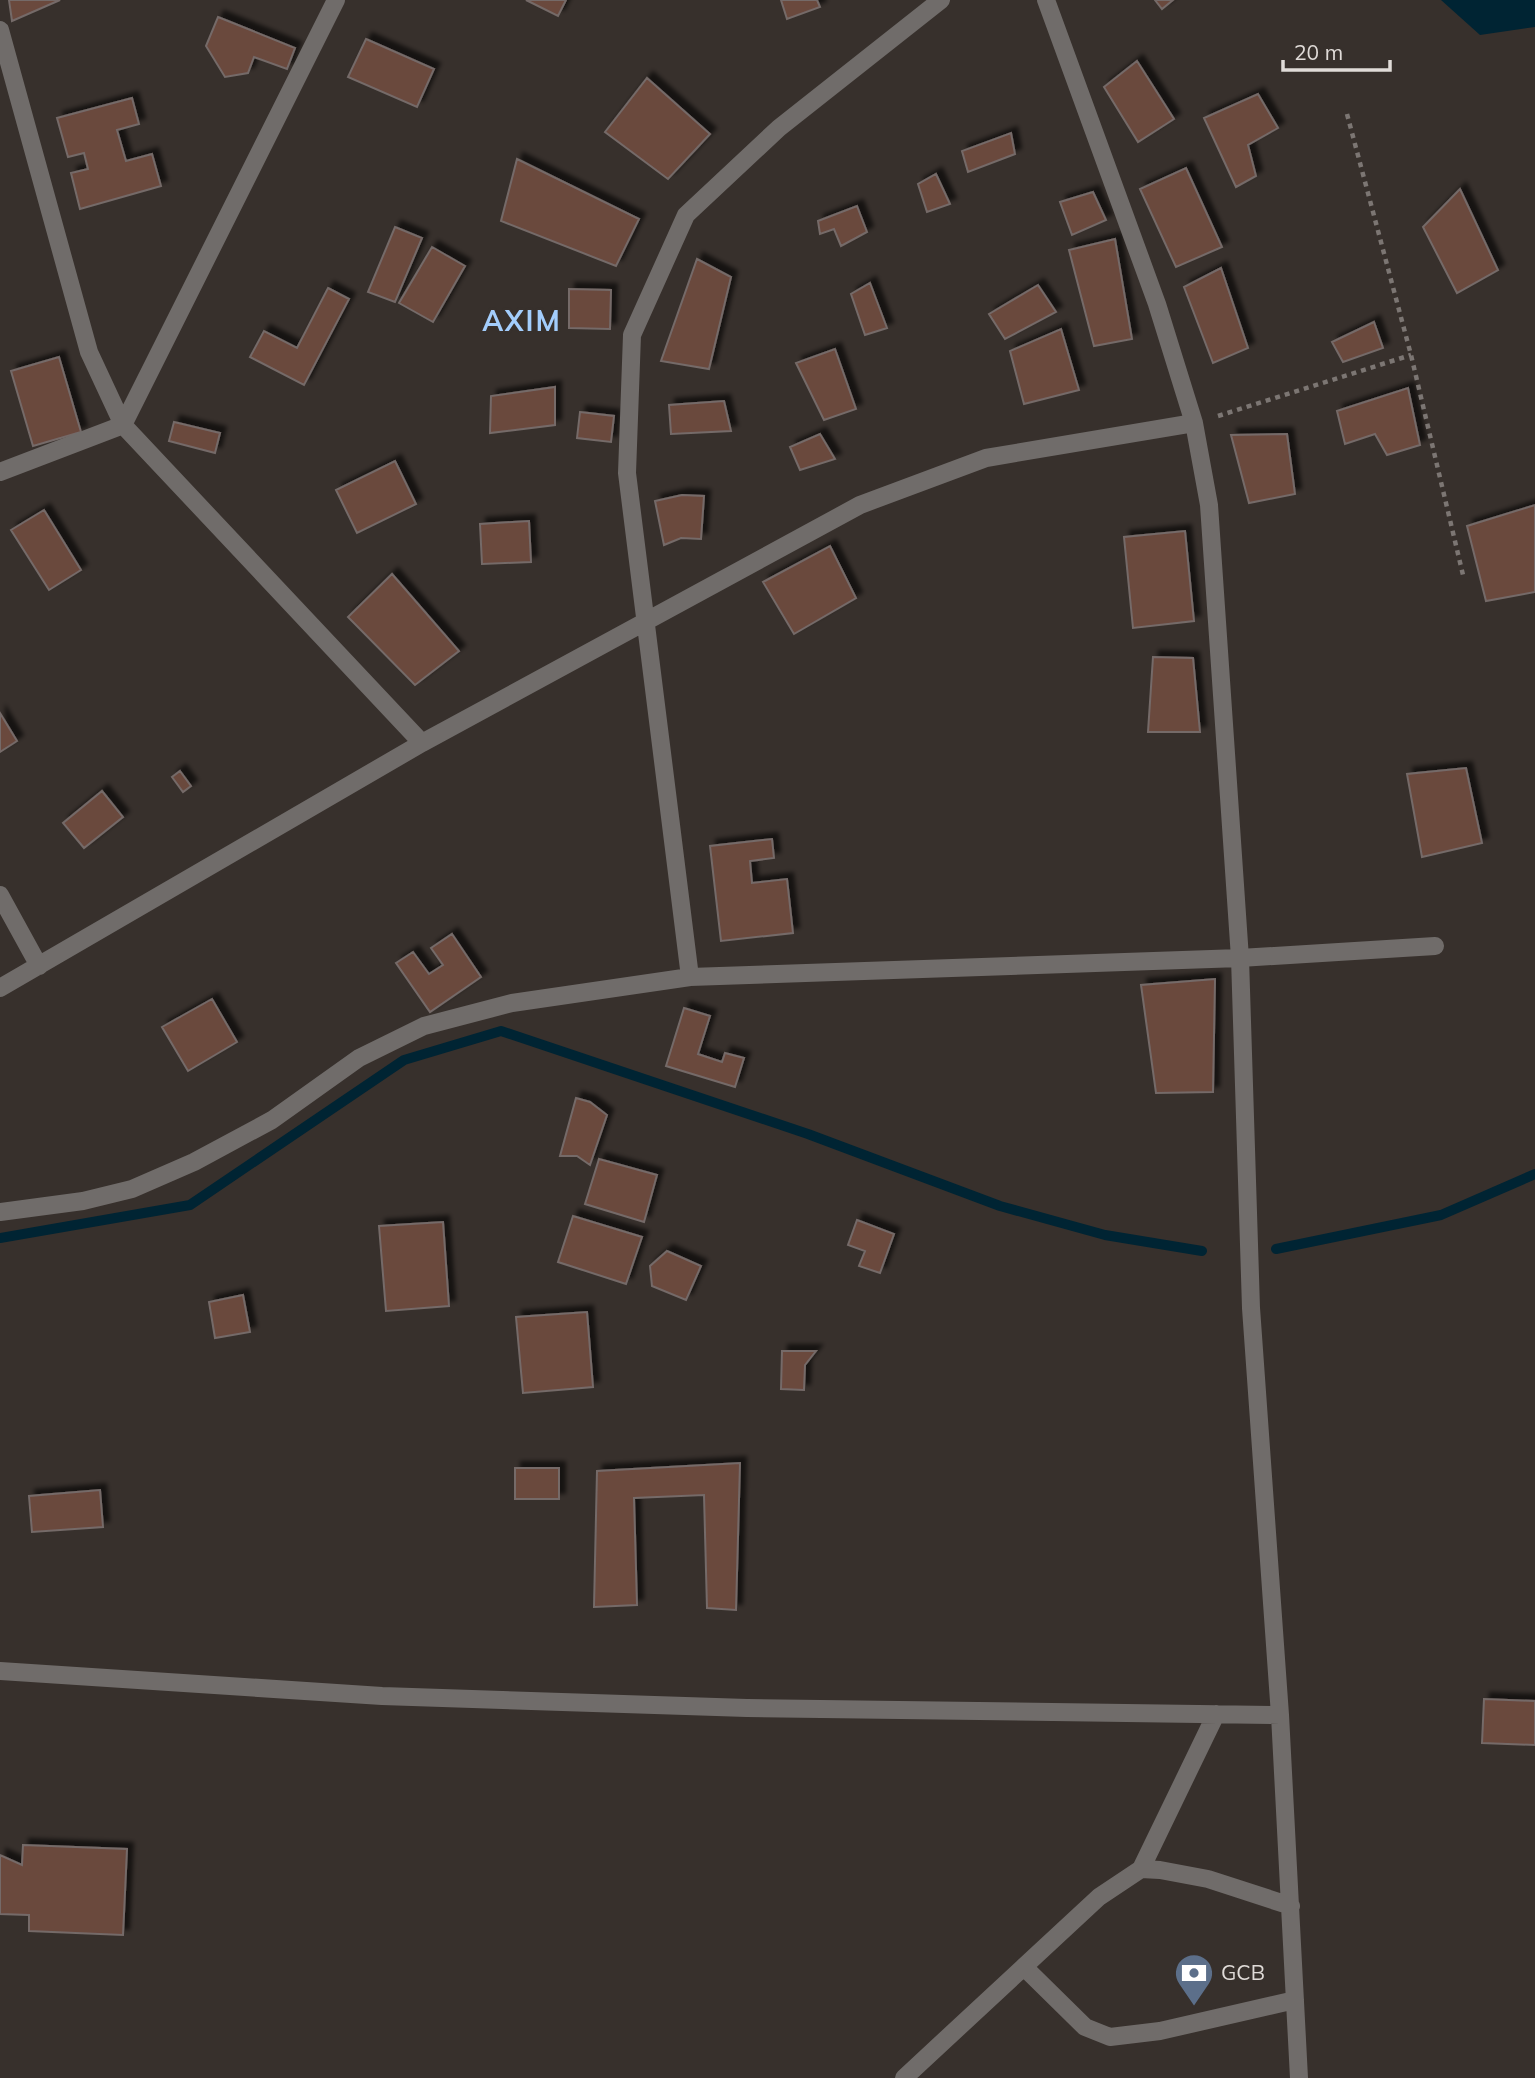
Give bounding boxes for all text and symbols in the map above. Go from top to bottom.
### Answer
scale bar [1283,28,1390,72]
text: 20 m [1294,39,1343,65]
district label: AXIM [482,303,562,338]
bank icon: GCB [1173,1952,1215,2007]
place label: GCB [1221,1959,1265,1985]

